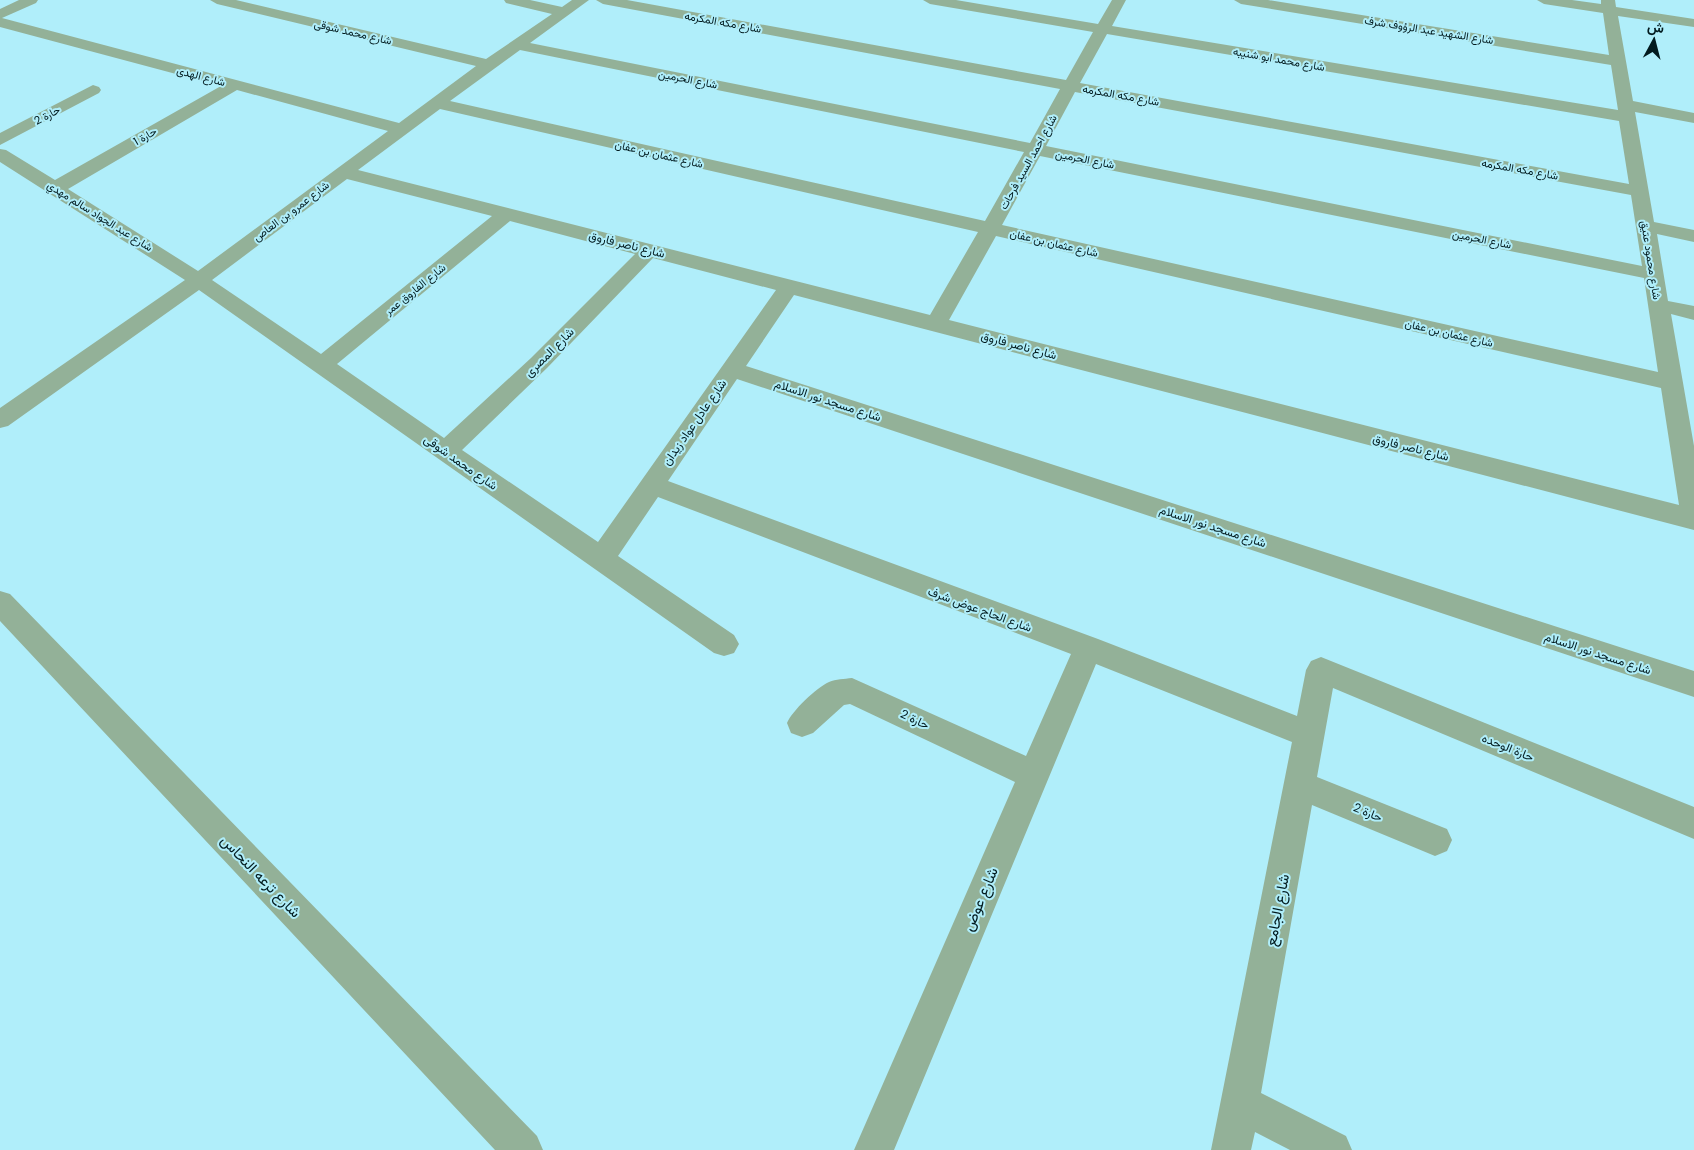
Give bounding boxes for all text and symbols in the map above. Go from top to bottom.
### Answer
street label: شارع مكه المكرمه [683,7,763,37]
street label: شارع الشهيد عبد الرؤوف شرف [1363,12,1495,48]
street label: شارع محمد شوقى [313,15,394,49]
north arrow [1629,15,1679,65]
text: ش [1646,16,1665,38]
street label: شارع محمد ابو شنيبه [1232,43,1327,75]
street label: شارع الهدى [175,62,227,90]
street label: شارع الحرمين [657,65,719,93]
street label: شارع مكه المكرمه [1081,80,1161,110]
street label: حارة 2 [31,101,63,129]
street label: شارع احمد السيد فرحات [995,111,1061,212]
street label: حارة 1 [130,123,160,149]
street label: شارع عثمان بن عفان [613,136,705,172]
street label: شارع الحرمين [1054,145,1116,173]
street label: شارع مكه المكرمه [1480,154,1560,184]
street label: شارع عبد الجواد سالم مهدي [43,177,156,257]
street label: شارع عمرو بن العاص [250,177,333,245]
street label: شارع محمود عتيق [1637,219,1665,301]
street label: شارع عثمان بن عفان [1008,225,1100,261]
street label: شارع الحرمين [1451,225,1513,253]
street label: شارع ناصر فاروق [587,226,667,263]
street label: شارع الفاروق عمر [380,259,449,319]
street label: شارع عثمان بن عفان [1403,315,1495,351]
street label: شارع المصرى [520,323,578,381]
street label: شارع ناصر فاروق [979,327,1059,364]
street label: شارع عادل عواد زيدان [658,375,731,469]
street label: شارع مسجد نور الاسلام [772,375,883,426]
street label: شارع ناصر فاروق [1371,429,1451,466]
street label: شارع محمد شوقى [420,430,501,495]
street label: شارع مسجد نور الاسلام [1157,501,1268,552]
street label: شارع الحاج عوض شرف [925,582,1034,637]
street label: شارع مسجد نور الاسلام [1542,628,1653,679]
street label: حارة 2 [898,705,932,733]
street label: حارة الوحده [1479,729,1537,765]
street label: حارة 2 [1351,798,1385,826]
street label: شارع ترعه النحاس [215,830,306,923]
street label: شارع عوض [957,864,1004,935]
street label: شارع الجامع [1260,872,1295,948]

